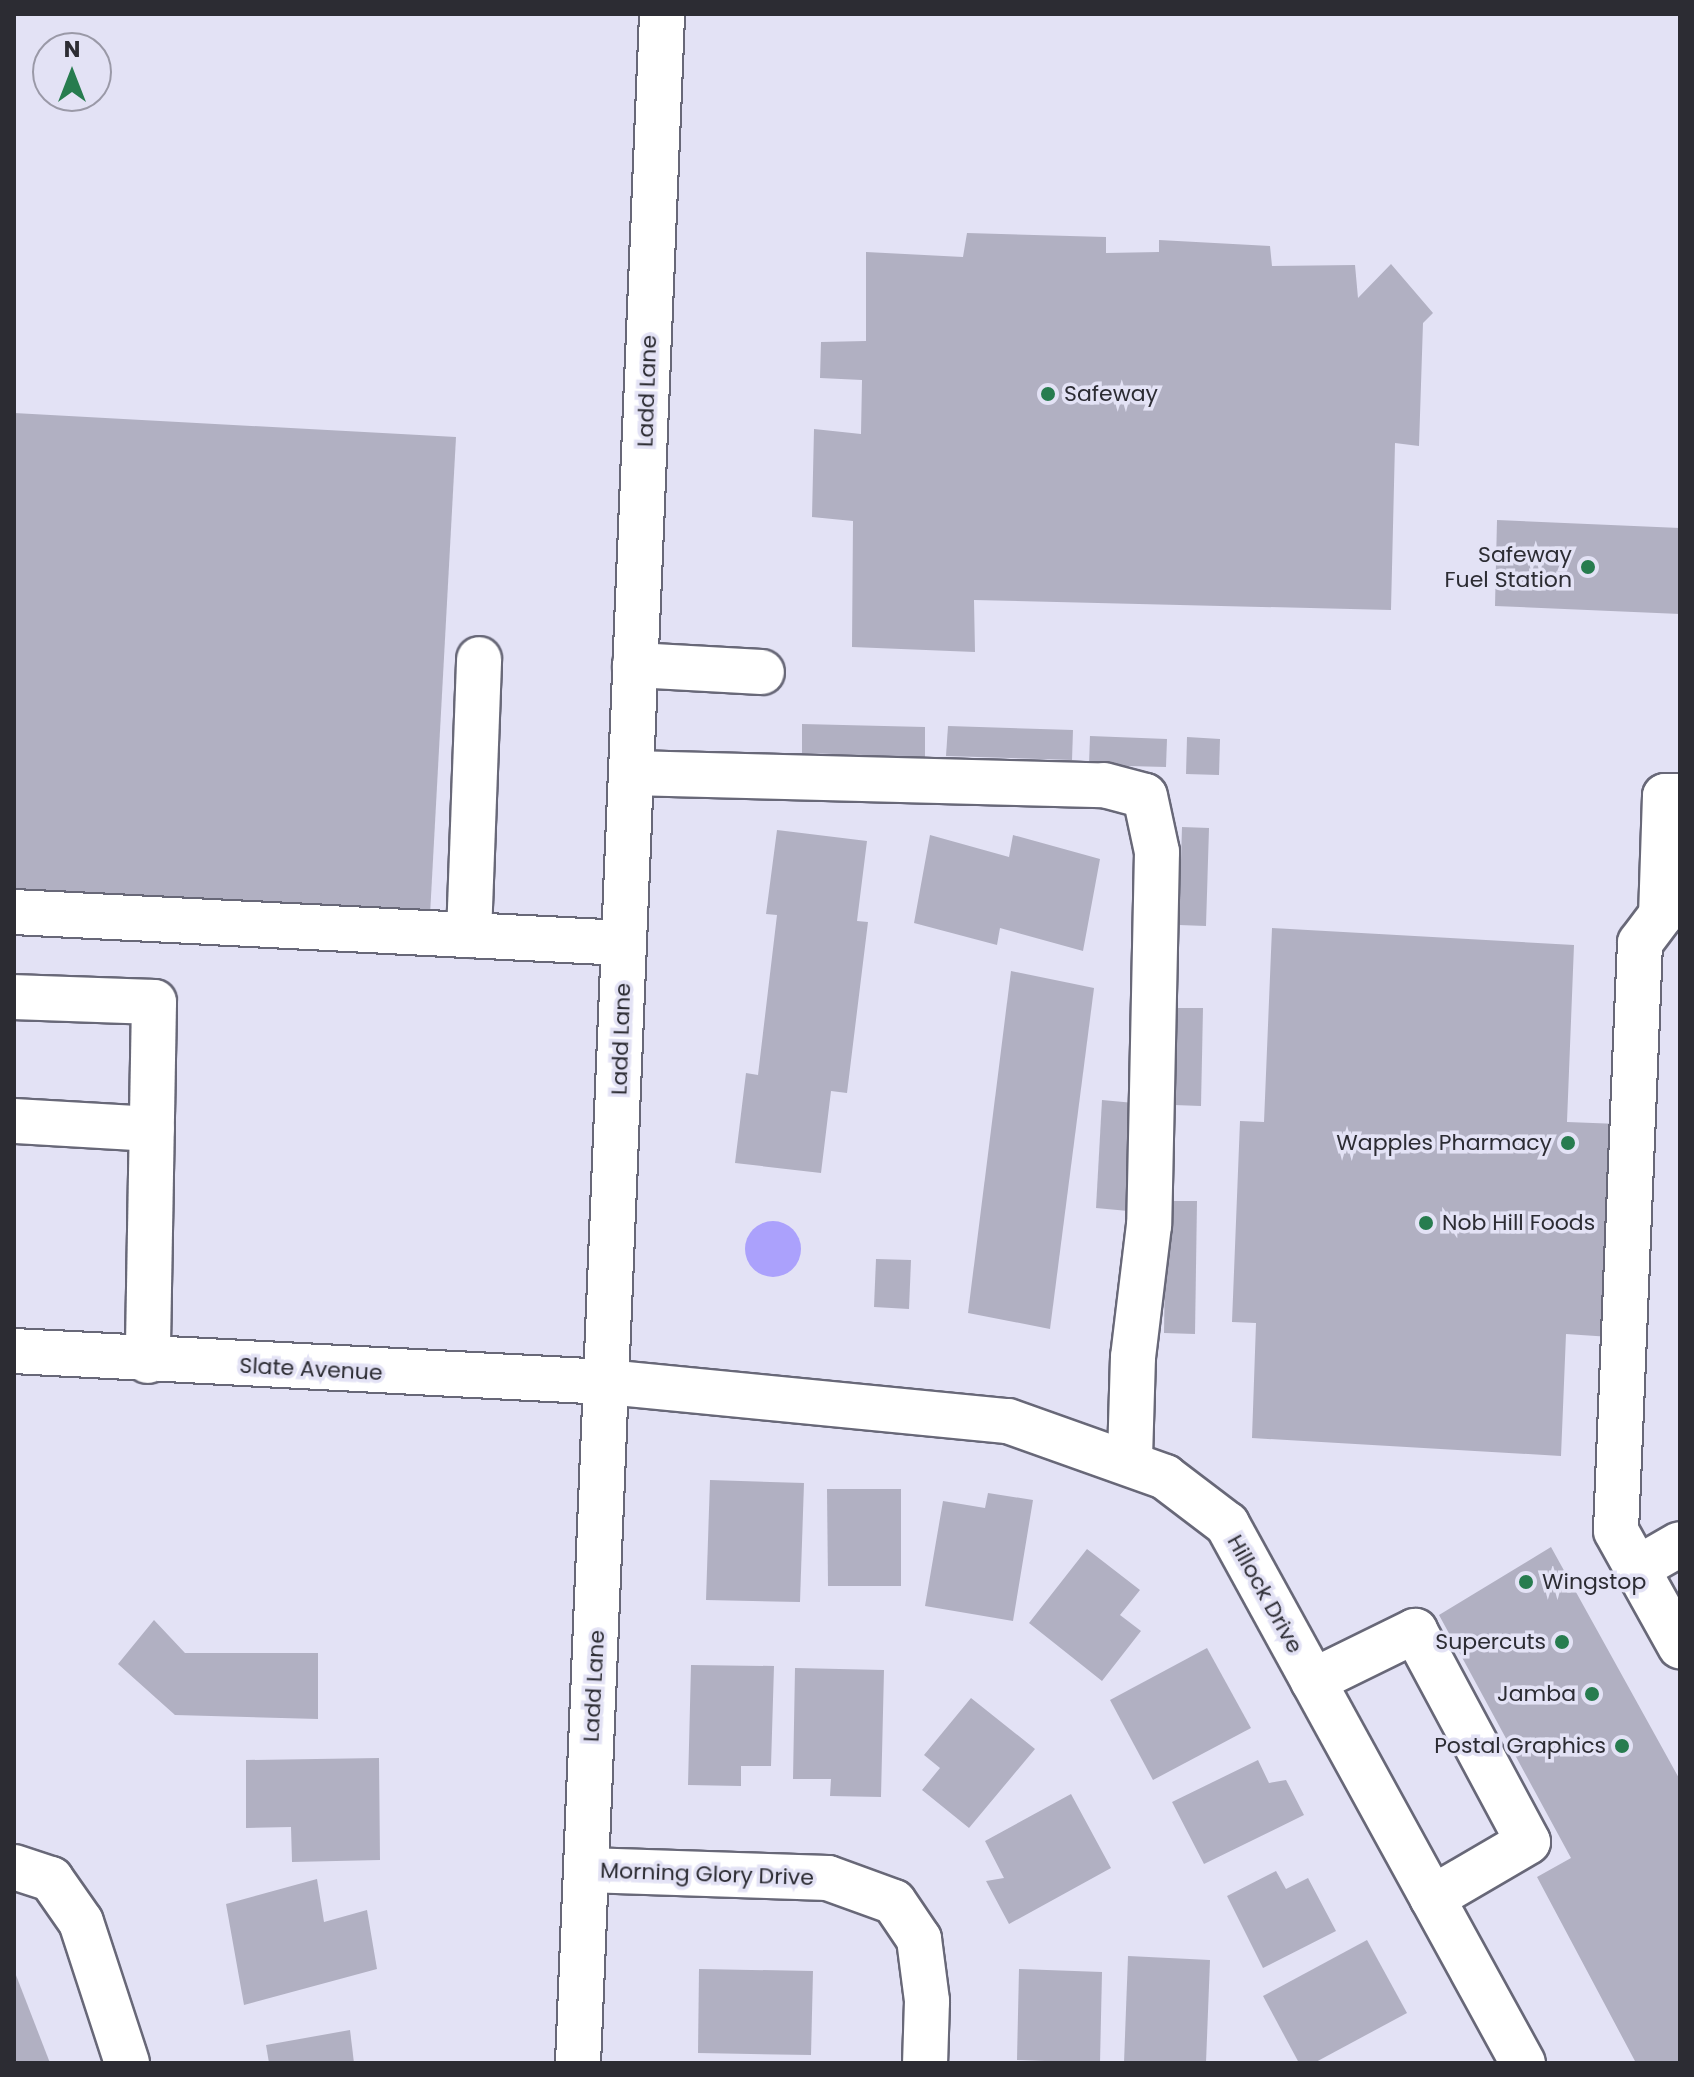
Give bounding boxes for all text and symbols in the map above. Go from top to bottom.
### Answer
north arrow [32,32,112,112]
text: N [64,34,80,65]
street label: Ladd Lane [632,335,662,447]
place label: Safeway [1064,381,1158,407]
marker: Safeway [1039,385,1057,403]
place label: Safeway Fuel Station [1445,541,1572,592]
marker: Safeway Fuel Station [1579,558,1597,576]
street label: Ladd Lane [606,983,636,1095]
place label: Wapples Pharmacy [1336,1130,1552,1156]
marker: Wapples Pharmacy [1559,1134,1577,1152]
place label: Nob Hill Foods [1442,1210,1595,1236]
marker: Nob Hill Foods [1417,1214,1435,1232]
street label: Slate Avenue [239,1352,383,1386]
street label: Hillock Drive [1222,1530,1308,1658]
place label: Wingstop [1542,1569,1646,1595]
marker: Wingstop [1517,1573,1535,1591]
street label: Ladd Lane [578,1629,610,1743]
place label: Supercuts [1435,1629,1546,1655]
marker: Supercuts [1553,1633,1571,1651]
place label: Jamba [1497,1681,1576,1707]
marker: Jamba [1583,1685,1601,1703]
place label: Postal Graphics [1434,1733,1606,1759]
marker: Postal Graphics [1613,1737,1631,1755]
street label: Morning Glory Drive [600,1857,814,1891]

